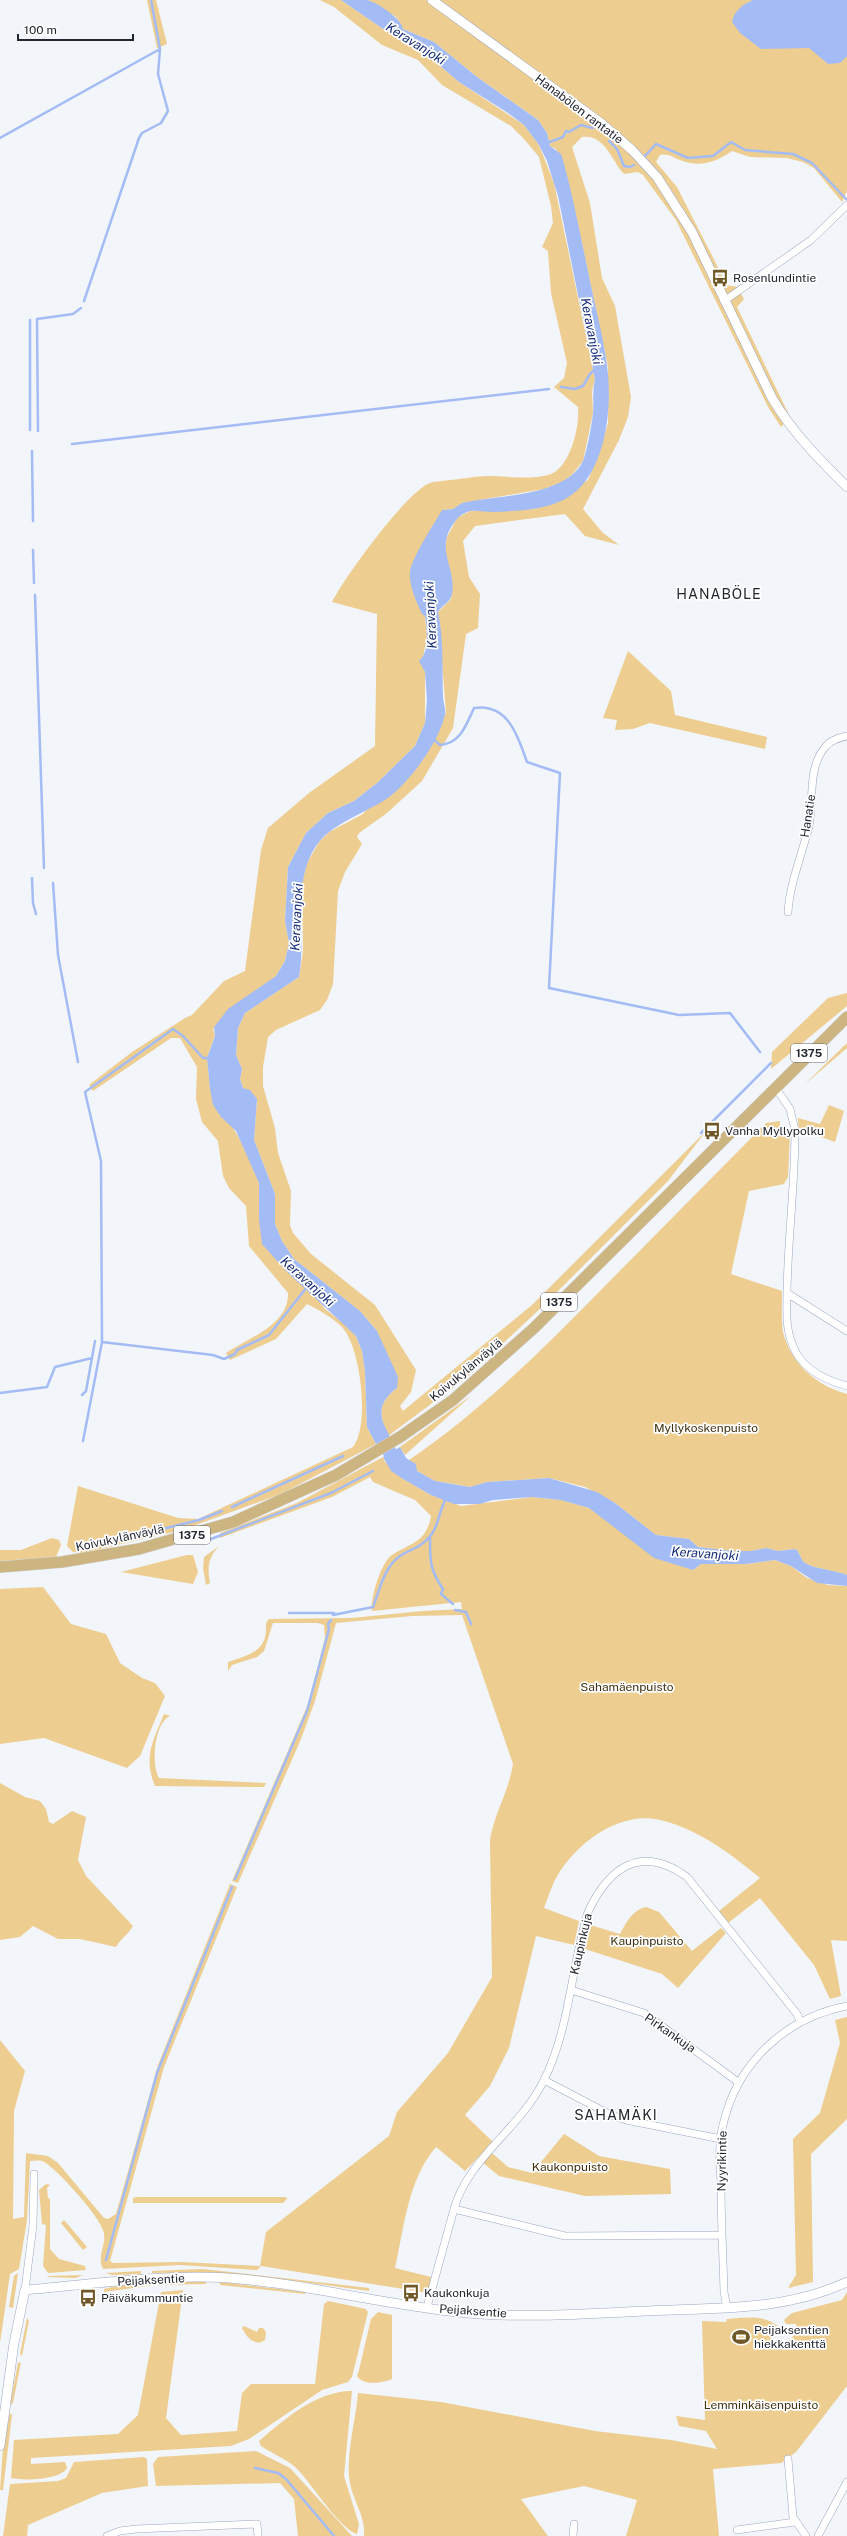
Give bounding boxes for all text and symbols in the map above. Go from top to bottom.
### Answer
scale bar [18,16,133,42]
water label: Keravanjoki [383,19,449,68]
text: 100 m [24,23,57,37]
street label: Hanabölen rantatie [532,71,626,147]
bus stop icon: Rosenlundintie [710,268,730,288]
place label: Rosenlundintie [733,271,816,285]
water label: Keravanjoki [578,297,605,366]
water label: Keravanjoki [421,580,440,649]
district label: HANABÖLE [676,584,762,602]
street label: Hanatie [798,793,818,839]
water label: Keravanjoki [287,882,306,951]
road number: 1375 [791,1044,827,1062]
bus stop icon: Vanha Myllypolku [702,1121,722,1141]
place label: Vanha Myllypolku [725,1124,824,1138]
water label: Keravanjoki [278,1253,338,1310]
road number: 1375 [541,1293,577,1311]
street label: Koivukylänväylä [427,1336,505,1404]
park label: Myllykoskenpuisto [654,1421,758,1435]
street label: Koivukylänväylä [75,1522,165,1554]
road number: 1375 [174,1526,210,1544]
water label: Keravanjoki [671,1544,740,1563]
park label: Sahamäenpuisto [580,1680,674,1694]
street label: Kaupinkuja [567,1912,595,1976]
park label: Kaupinpuisto [610,1934,684,1948]
street label: Pirkankuja [642,2010,698,2056]
district label: SAHAMÄKI [574,2105,658,2123]
street label: Nyyrikintie [714,2130,730,2191]
park label: Kaukonpuisto [532,2160,608,2174]
street label: Peijaksentie [117,2271,185,2289]
bus stop icon: Kaukonkuja [401,2283,421,2303]
place label: Kaukonkuja [424,2286,489,2300]
bus stop icon: Päiväkummuntie [78,2288,98,2308]
place label: Päiväkummuntie [101,2291,193,2305]
street label: Peijaksentie [439,2302,507,2320]
place label: Peijaksentien hiekkakenttä [754,2323,829,2351]
sports icon: Peijaksentien hiekkakenttä [731,2327,751,2347]
park label: Lemminkäisenpuisto [704,2398,818,2412]

